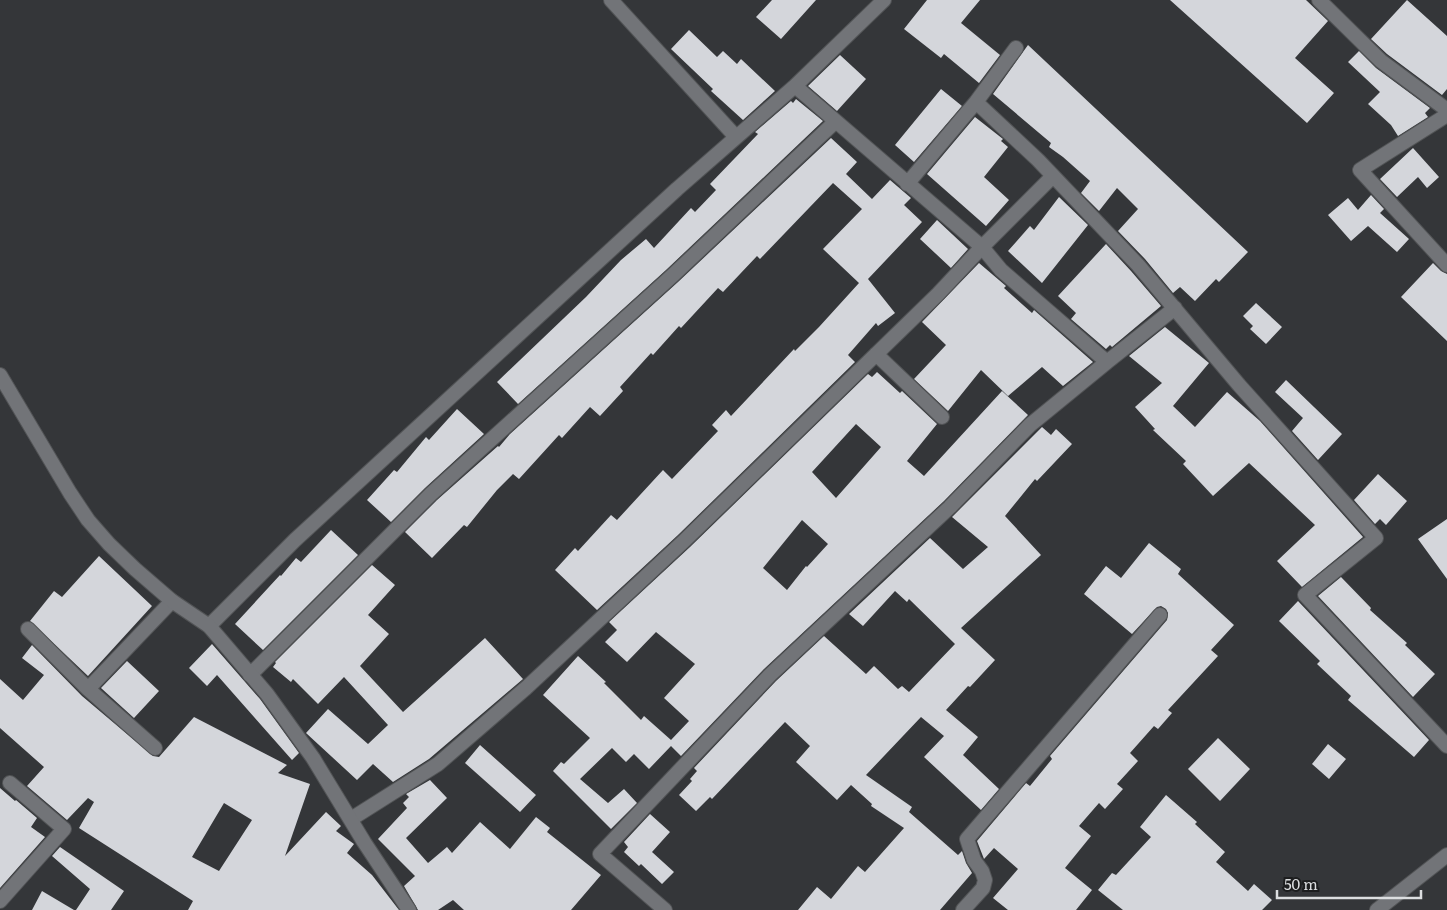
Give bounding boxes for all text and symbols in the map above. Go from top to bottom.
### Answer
scale bar [1277,868,1421,900]
text: 50 m [1284,872,1318,895]

